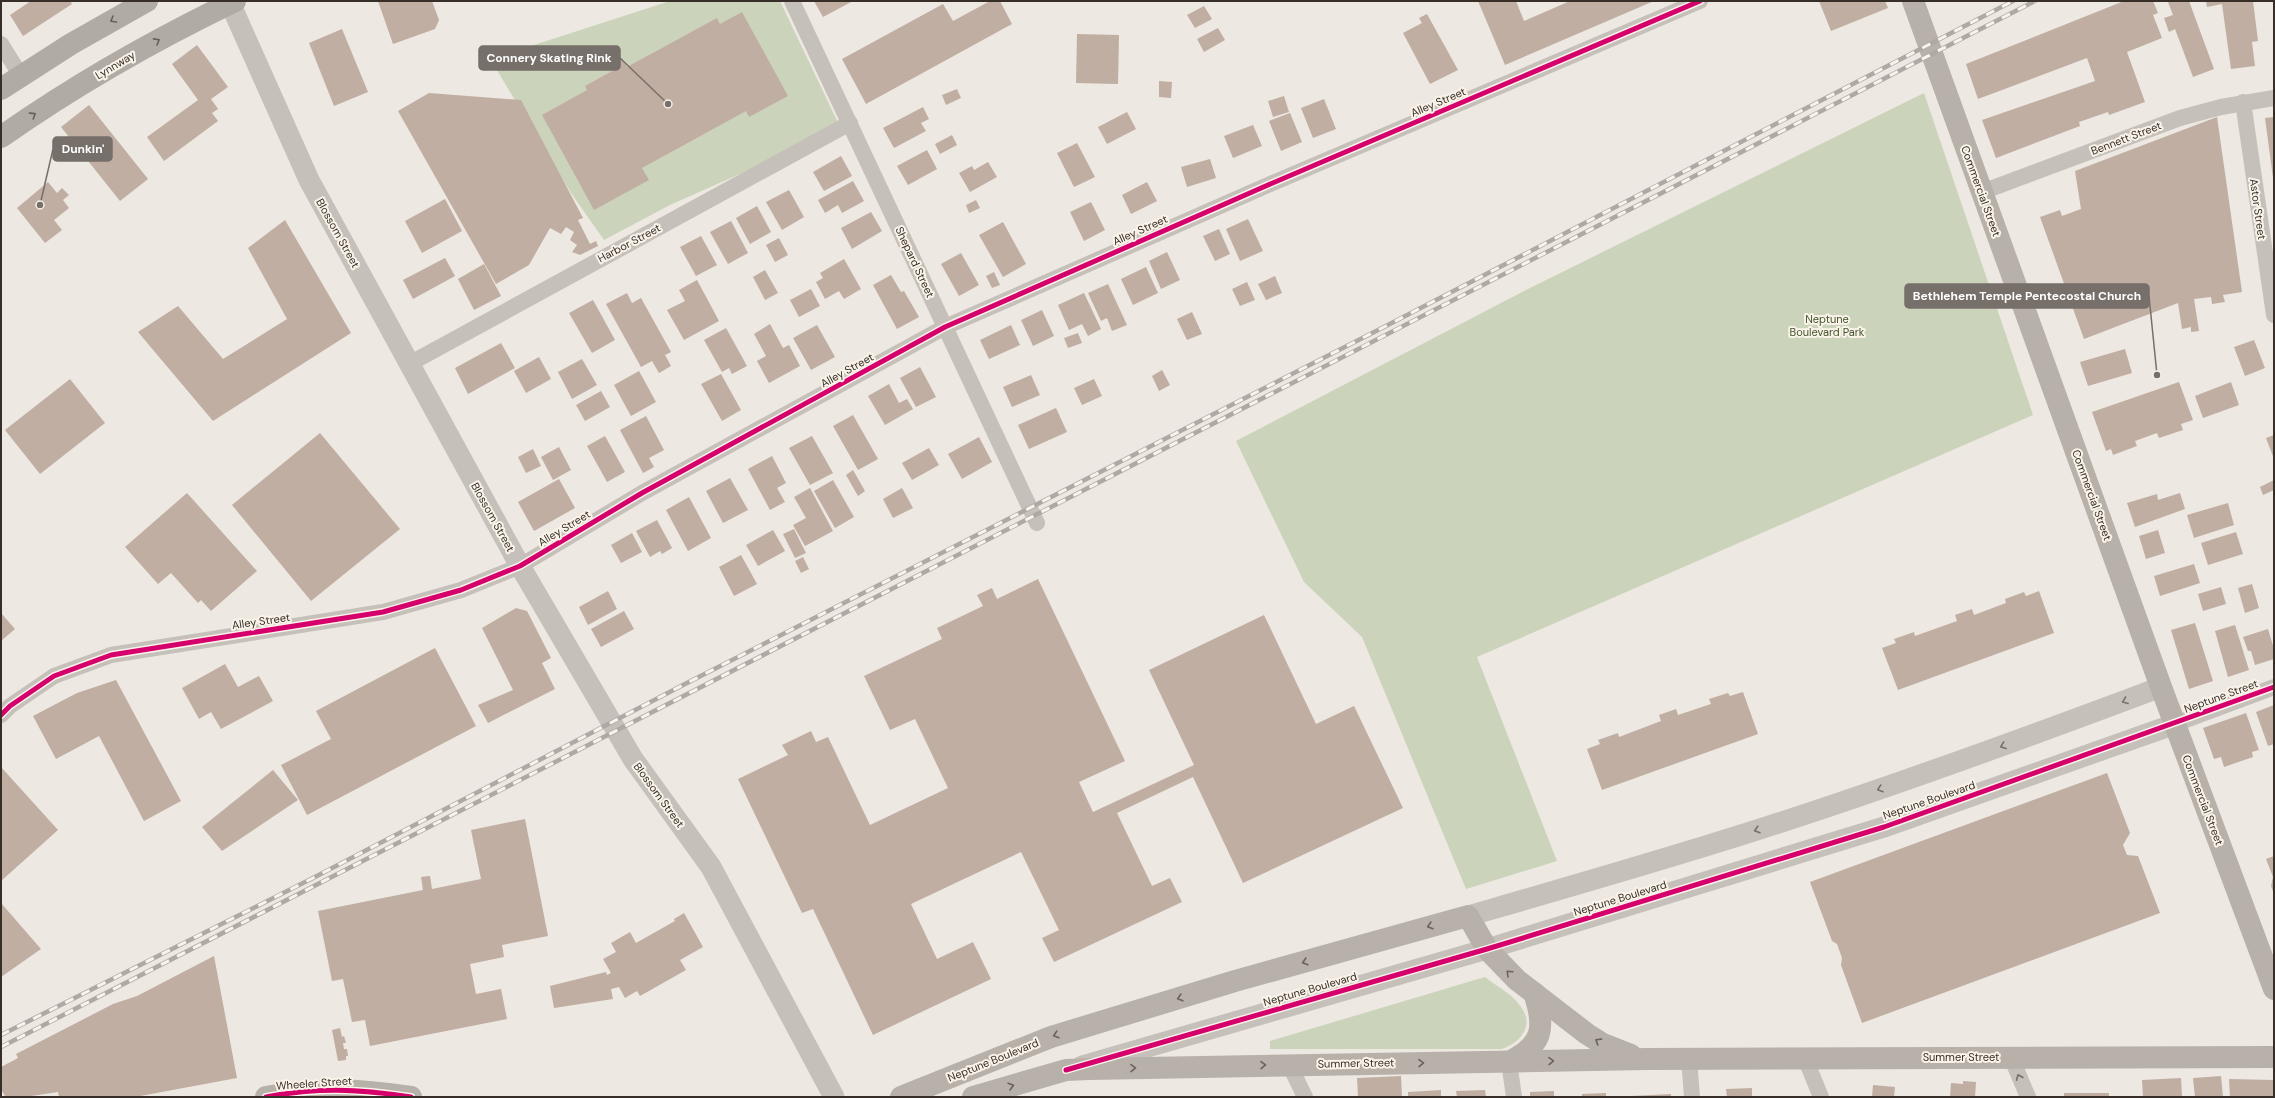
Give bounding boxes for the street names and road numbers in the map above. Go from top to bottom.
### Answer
street label: Lynnway [93,48,137,82]
street label: Alley Street [1408,84,1468,120]
street label: Bennett Street [2089,118,2163,158]
street label: Commercial Street [1958,144,2004,238]
street label: Astor Street [2247,178,2269,240]
street label: Blossom Street [313,196,363,270]
street label: Alley Street [1110,212,1170,248]
street label: Harbor Street [595,221,663,265]
street label: Shepard Street [892,224,938,300]
street label: Alley Street [818,350,876,390]
street label: Commercial Street [2069,448,2115,542]
street label: Blossom Street [468,480,518,554]
street label: Alley Street [535,507,593,549]
street label: Alley Street [231,610,291,632]
street label: Neptune Street [2182,676,2260,716]
street label: Commercial Street [2179,753,2227,847]
street label: Blossom Street [631,760,687,830]
street label: Neptune Boulevard [1881,778,1977,822]
street label: Neptune Boulevard [1572,877,1668,919]
street label: Neptune Boulevard [1262,969,1359,1009]
street label: Neptune Boulevard [945,1035,1041,1085]
street label: Summer Street [1923,1050,1999,1064]
street label: Summer Street [1318,1055,1394,1071]
street label: Wheeler Street [275,1073,353,1093]

